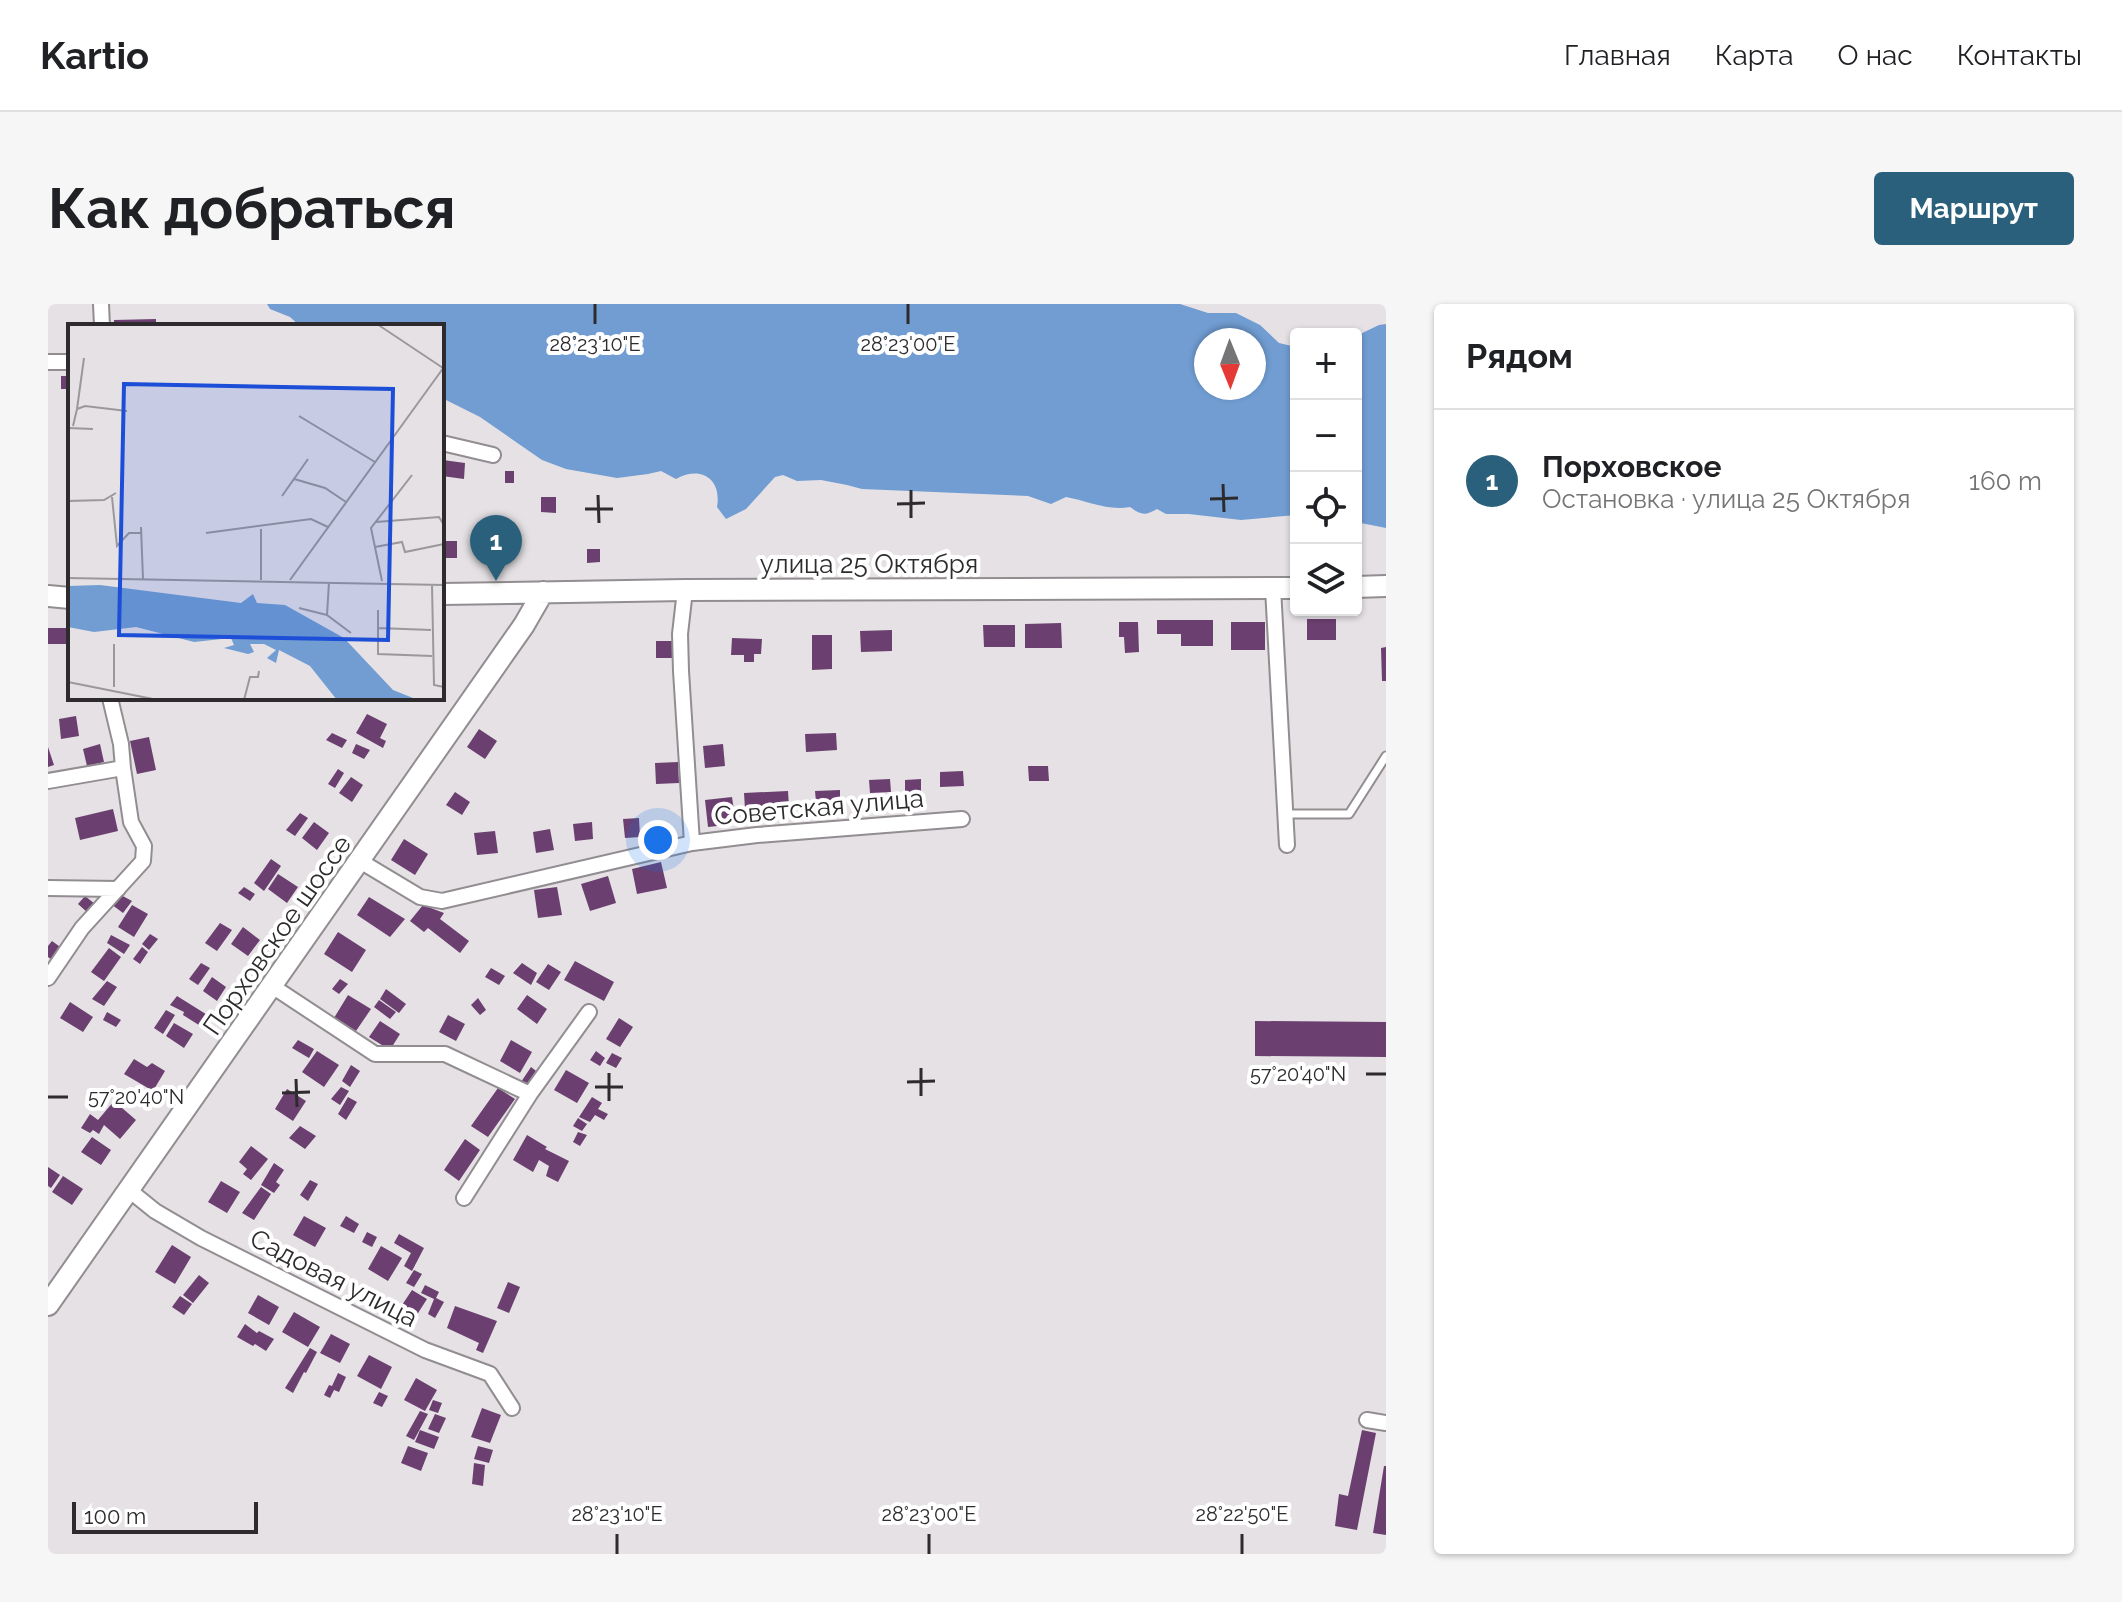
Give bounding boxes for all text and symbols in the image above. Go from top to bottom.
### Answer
text: Kartio [40,33,149,78]
text: Главная [1564,39,1671,72]
text: Карта [1715,39,1794,72]
text: О нас [1838,39,1913,72]
text: Контакты [1957,39,2082,72]
button: Маршрут [1874,172,2074,245]
text: Как добраться [48,175,455,241]
inset map [68,324,444,700]
north arrow [1194,328,1266,400]
map controls [1290,328,1362,616]
button: + [1290,328,1362,400]
text: 28°23'10"E [549,332,641,356]
text: 28°23'00"E [861,332,955,356]
text: Рядом [1466,336,1573,376]
button: − [1290,400,1362,472]
text: Порховское [1542,449,1721,484]
text: 1 [1486,466,1498,496]
text: 160 m [1969,466,2042,496]
button: locate [1290,472,1362,544]
text: Остановка · улица 25 Октября [1542,484,1910,514]
pin: 1 [470,515,522,581]
button: layers [1290,544,1362,616]
street label: улица 25 Октября [760,549,978,579]
street label: Советская улица [713,783,925,831]
your location [638,820,678,860]
street label: Порховское шоссе [197,829,357,1041]
text: 57°20'40"N [1250,1062,1346,1086]
text: 57°20'40"N [88,1085,184,1109]
street label: Садовая улица [245,1223,423,1333]
scale bar [72,1498,258,1534]
text: 28°23'10"E [571,1502,663,1526]
text: 28°23'00"E [882,1502,976,1526]
text: 28°22'50"E [1195,1502,1289,1526]
text: 100 m [84,1503,146,1529]

